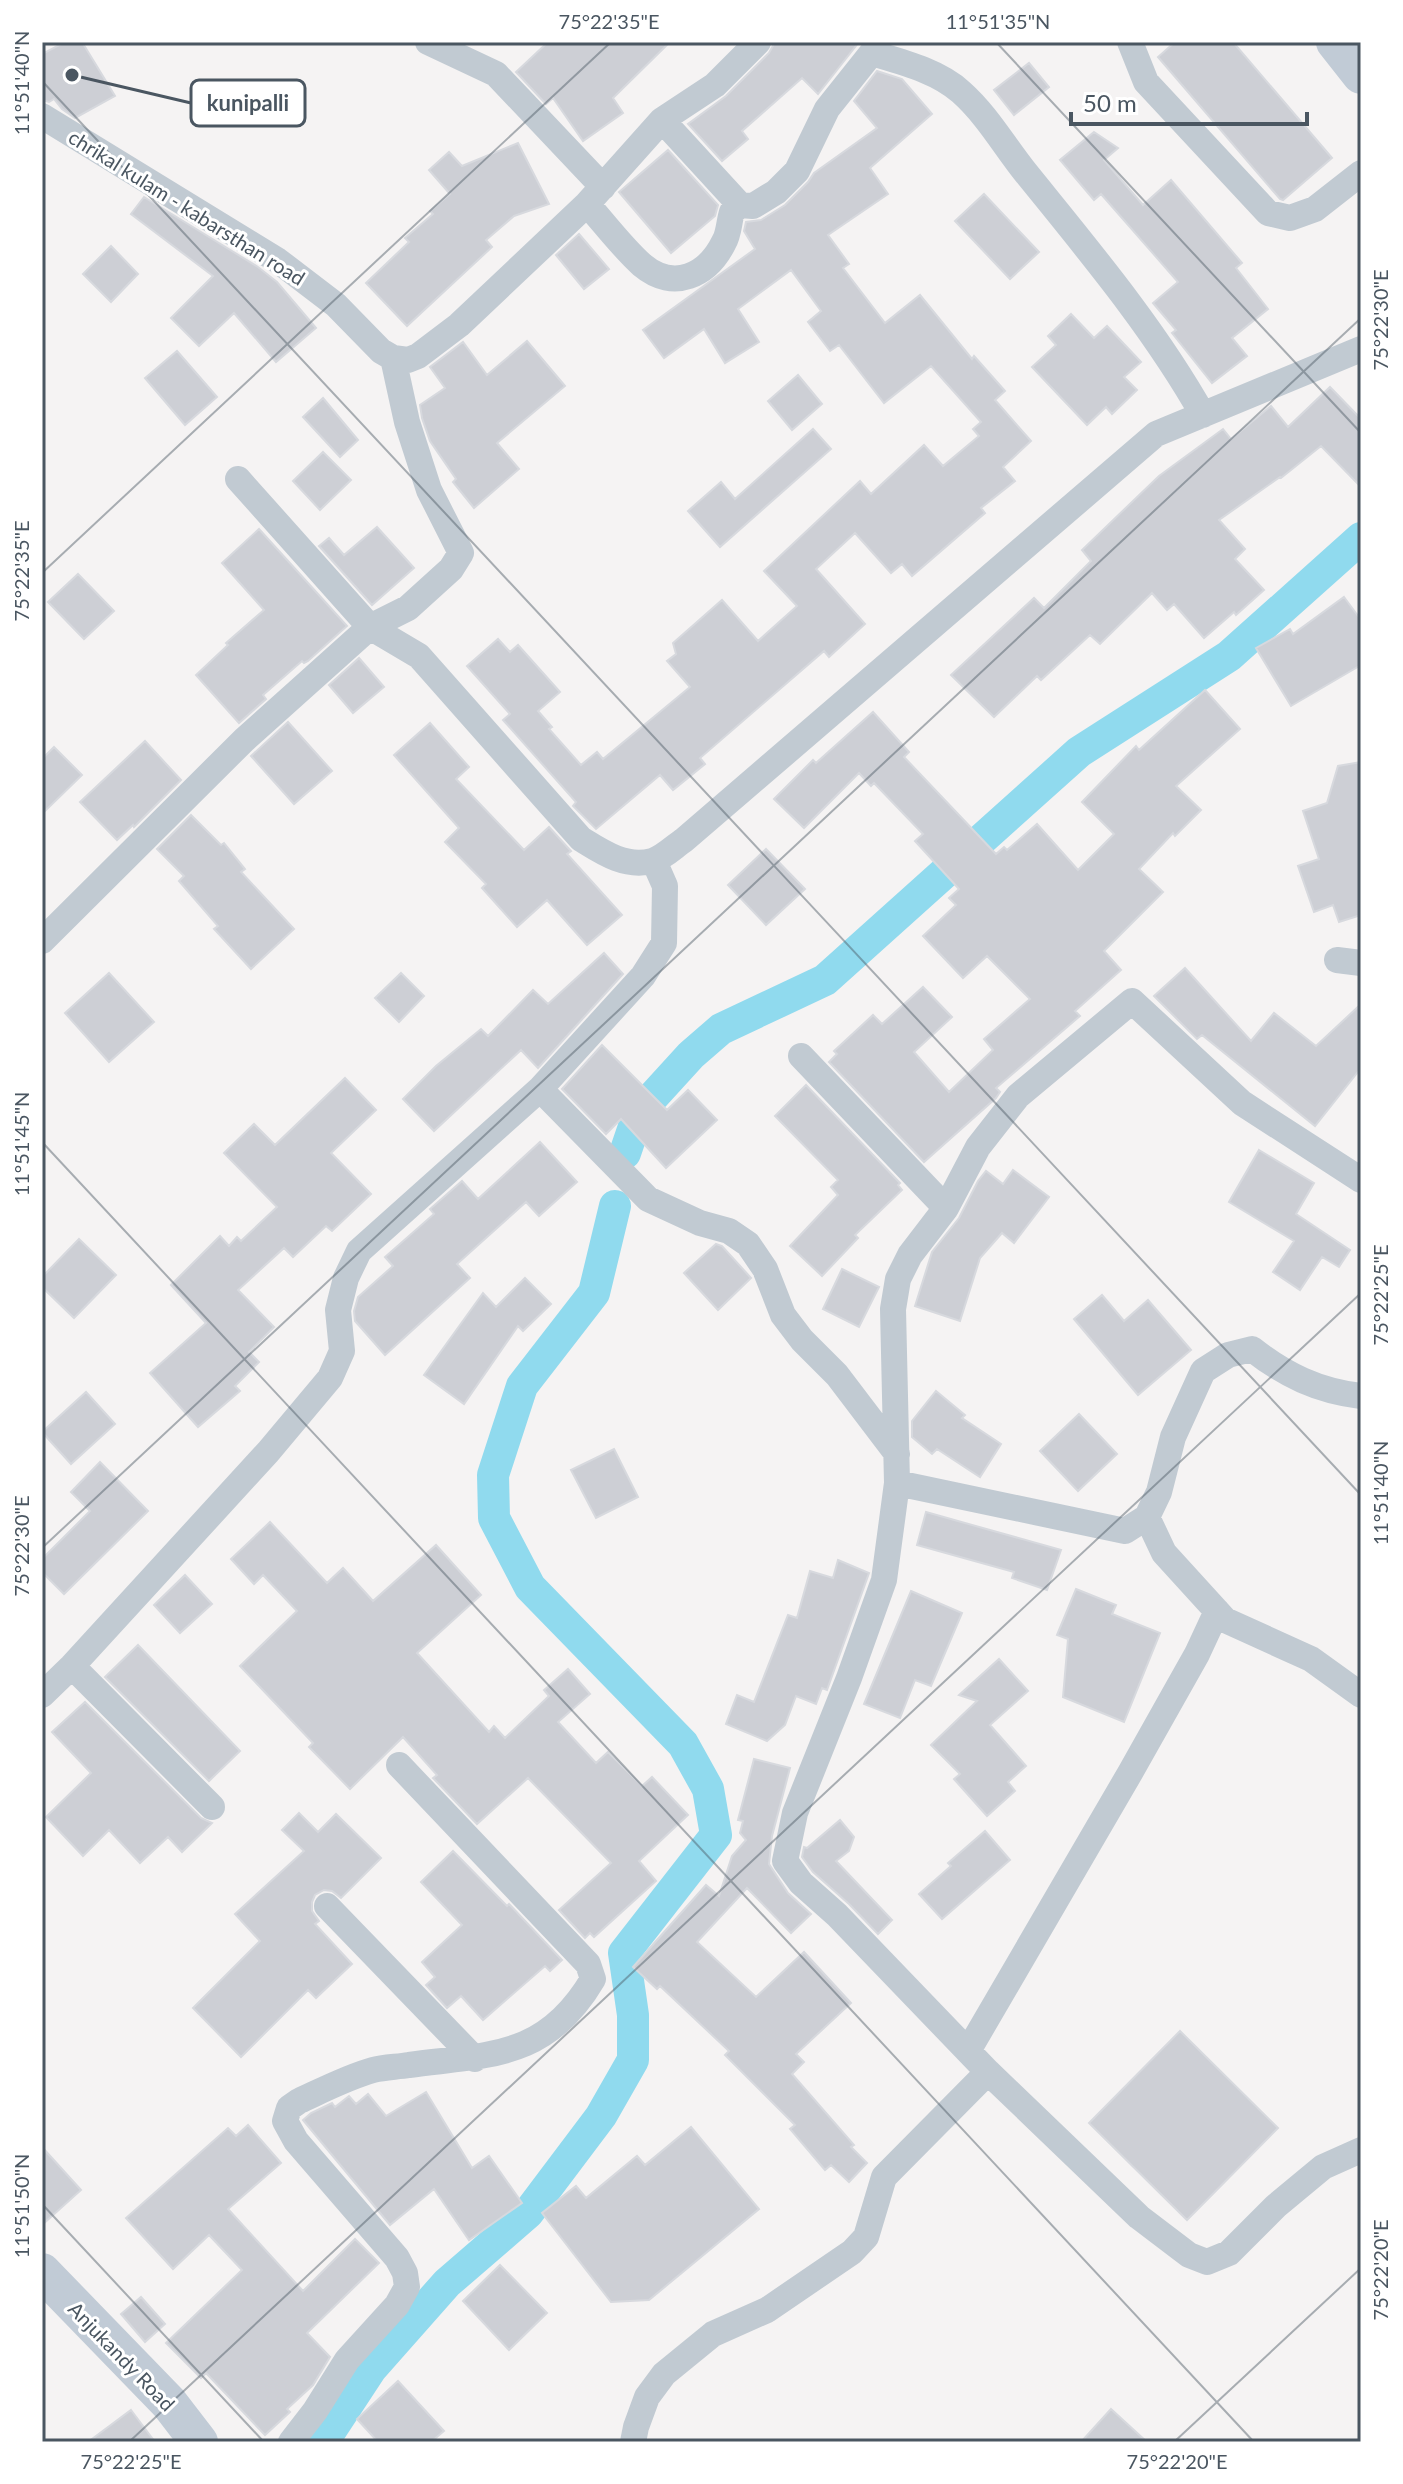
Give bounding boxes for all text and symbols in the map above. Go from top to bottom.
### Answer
text: 75°22'35"E [559,9,659,33]
text: 11°51'35"N [946,9,1050,33]
text: 11°51'40"N [9,31,33,135]
scale bar [1071,76,1307,126]
callout: kunipalli [191,80,305,126]
text: 50 m [1083,88,1137,117]
text: kunipalli [207,89,289,116]
street label: chrikal kulam - kabarsthan road [65,124,309,290]
text: 75°22'30"E [1368,270,1392,370]
text: 75°22'35"E [9,521,33,621]
text: 11°51'45"N [9,1092,33,1196]
text: 75°22'25"E [1368,1245,1392,1345]
text: 11°51'40"N [1368,1441,1392,1545]
text: 75°22'30"E [9,1496,33,1596]
text: 11°51'50"N [9,2154,33,2258]
text: 75°22'20"E [1368,2220,1392,2320]
street label: Anjukandy Road [64,2296,180,2416]
text: 75°22'25"E [81,2449,181,2473]
text: 75°22'20"E [1127,2449,1227,2473]

